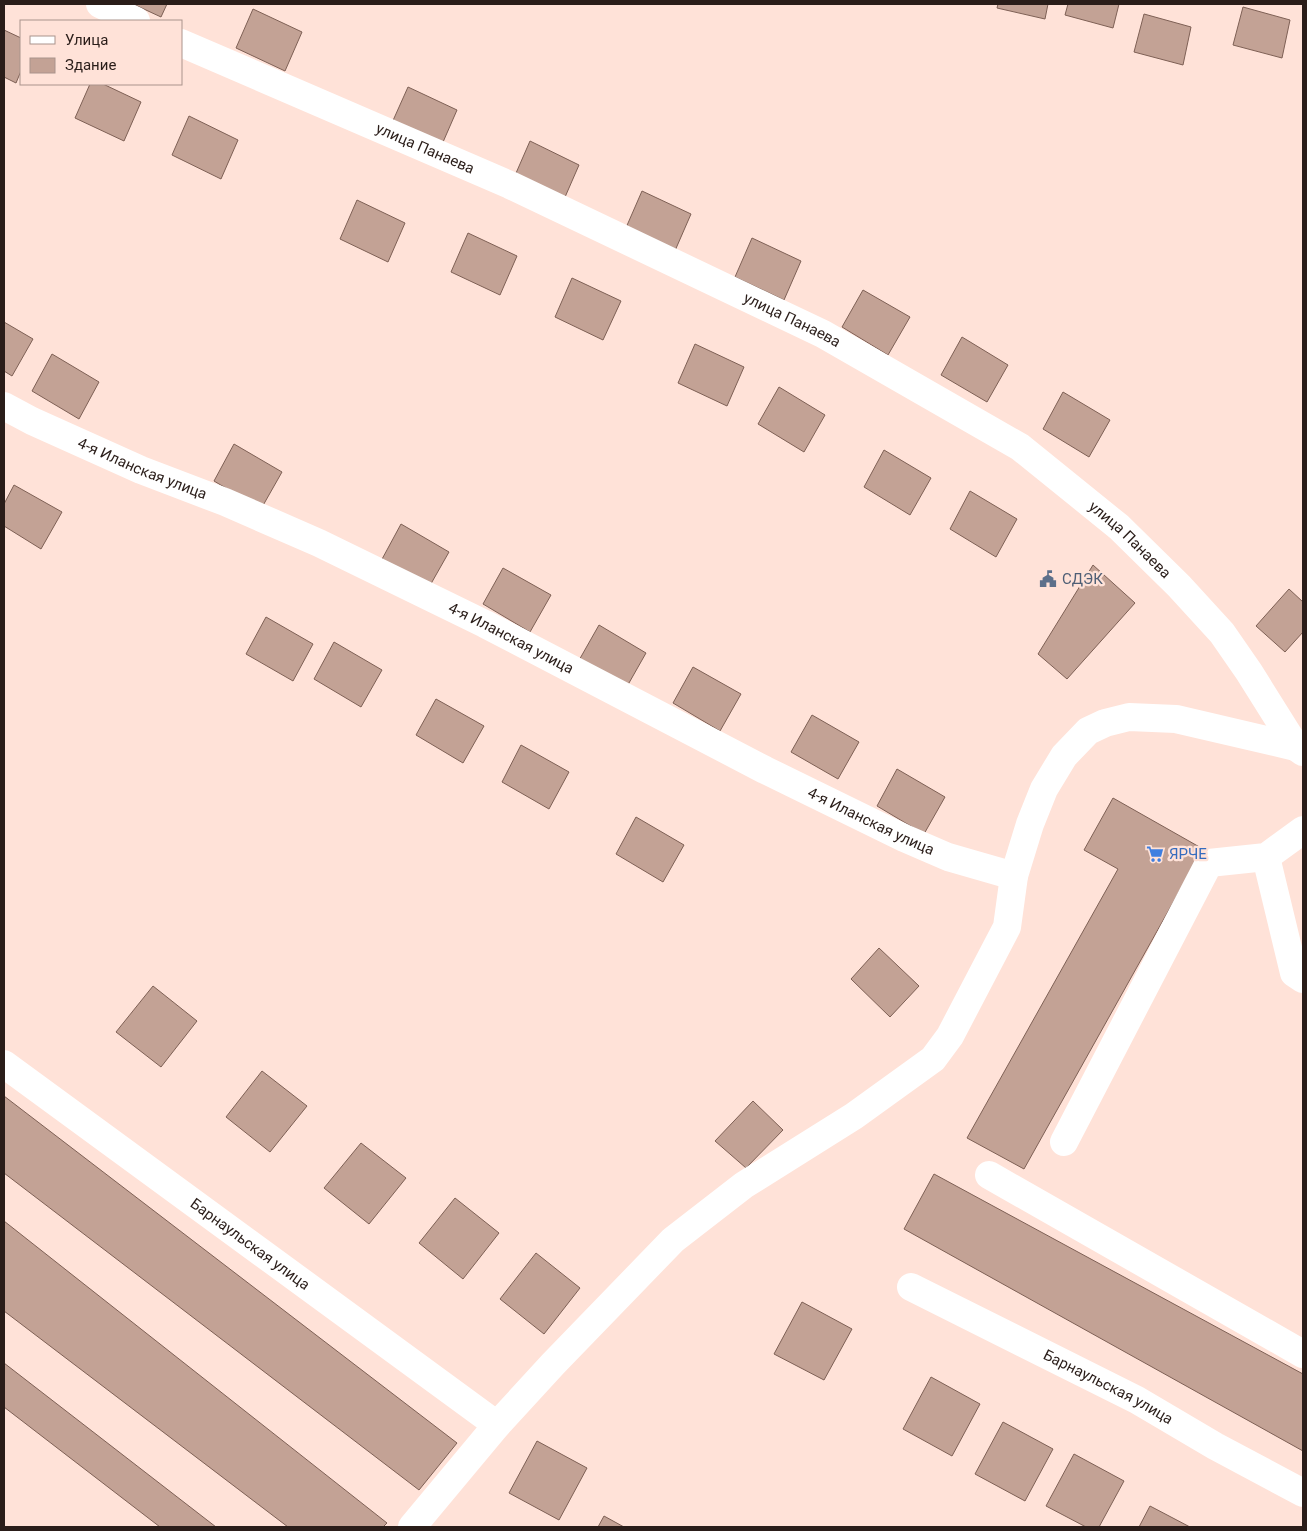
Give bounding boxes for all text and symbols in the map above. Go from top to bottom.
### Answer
legend [20,20,182,85]
text: Улица [65,31,108,49]
text: Здание [65,56,116,74]
street label: улица Панаева [373,119,477,178]
street label: улица Панаева [741,289,844,351]
street label: 4-я Иланская улица [75,434,209,503]
street label: улица Панаева [1085,497,1175,582]
public building icon: СДЭК [1038,569,1058,589]
place label: СДЭК [1062,570,1103,588]
street label: 4-я Иланская улица [446,599,577,678]
street label: 4-я Иланская улица [805,783,937,859]
supermarket icon: ЯРЧЕ [1145,844,1165,864]
place label: ЯРЧЕ [1169,845,1207,863]
street label: Барнаульская улица [187,1194,313,1294]
street label: Барнаульская улица [1040,1346,1176,1428]

